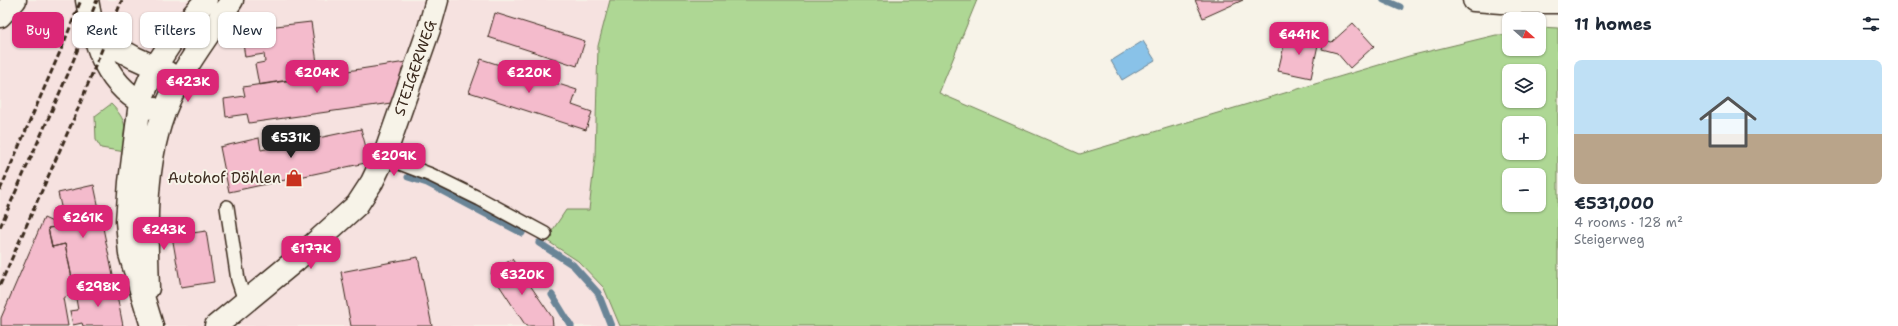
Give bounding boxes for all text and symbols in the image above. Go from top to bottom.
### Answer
chip: Buy [12,12,64,48]
chip: Rent [72,12,132,48]
chip: Filters [140,12,210,48]
chip: New [218,12,276,48]
north arrow [1502,12,1546,56]
map controls [1502,12,1546,212]
text: 11 homes [1574,13,1652,35]
icon: filters [1860,13,1882,35]
street label: STEIGERWEG [389,17,441,119]
pin: €441K [1271,22,1327,56]
text: €441K [1278,26,1320,43]
pin: €204K [289,60,345,94]
pin: €220K [501,60,557,94]
text: €204K [295,64,339,81]
text: €220K [507,64,551,81]
button: layers [1502,64,1546,108]
pin: €423K [160,69,216,103]
text: €423K [166,73,210,90]
icon: home [1692,86,1764,158]
button: + [1502,116,1546,160]
pin: €531K [263,125,319,159]
text: €531K [271,129,311,146]
pin: €209K [366,143,422,177]
text: €209K [372,147,416,164]
place label: Autohof Döhlen [168,168,281,188]
shop icon: Autohof Döhlen [284,168,304,188]
button: − [1502,168,1546,212]
text: €531,000 [1574,192,1654,214]
pin: €261K [55,205,111,239]
text: €261K [63,209,103,226]
text: 4 rooms · 128 m² [1574,214,1683,231]
pin: €243K [136,217,192,251]
text: €243K [142,221,186,238]
text: Steigerweg [1574,231,1644,248]
pin: €177K [283,236,339,270]
text: €177K [290,240,332,257]
pin: €320K [494,262,550,296]
text: €320K [500,266,544,283]
pin: €298K [70,274,126,308]
text: €298K [76,278,120,295]

